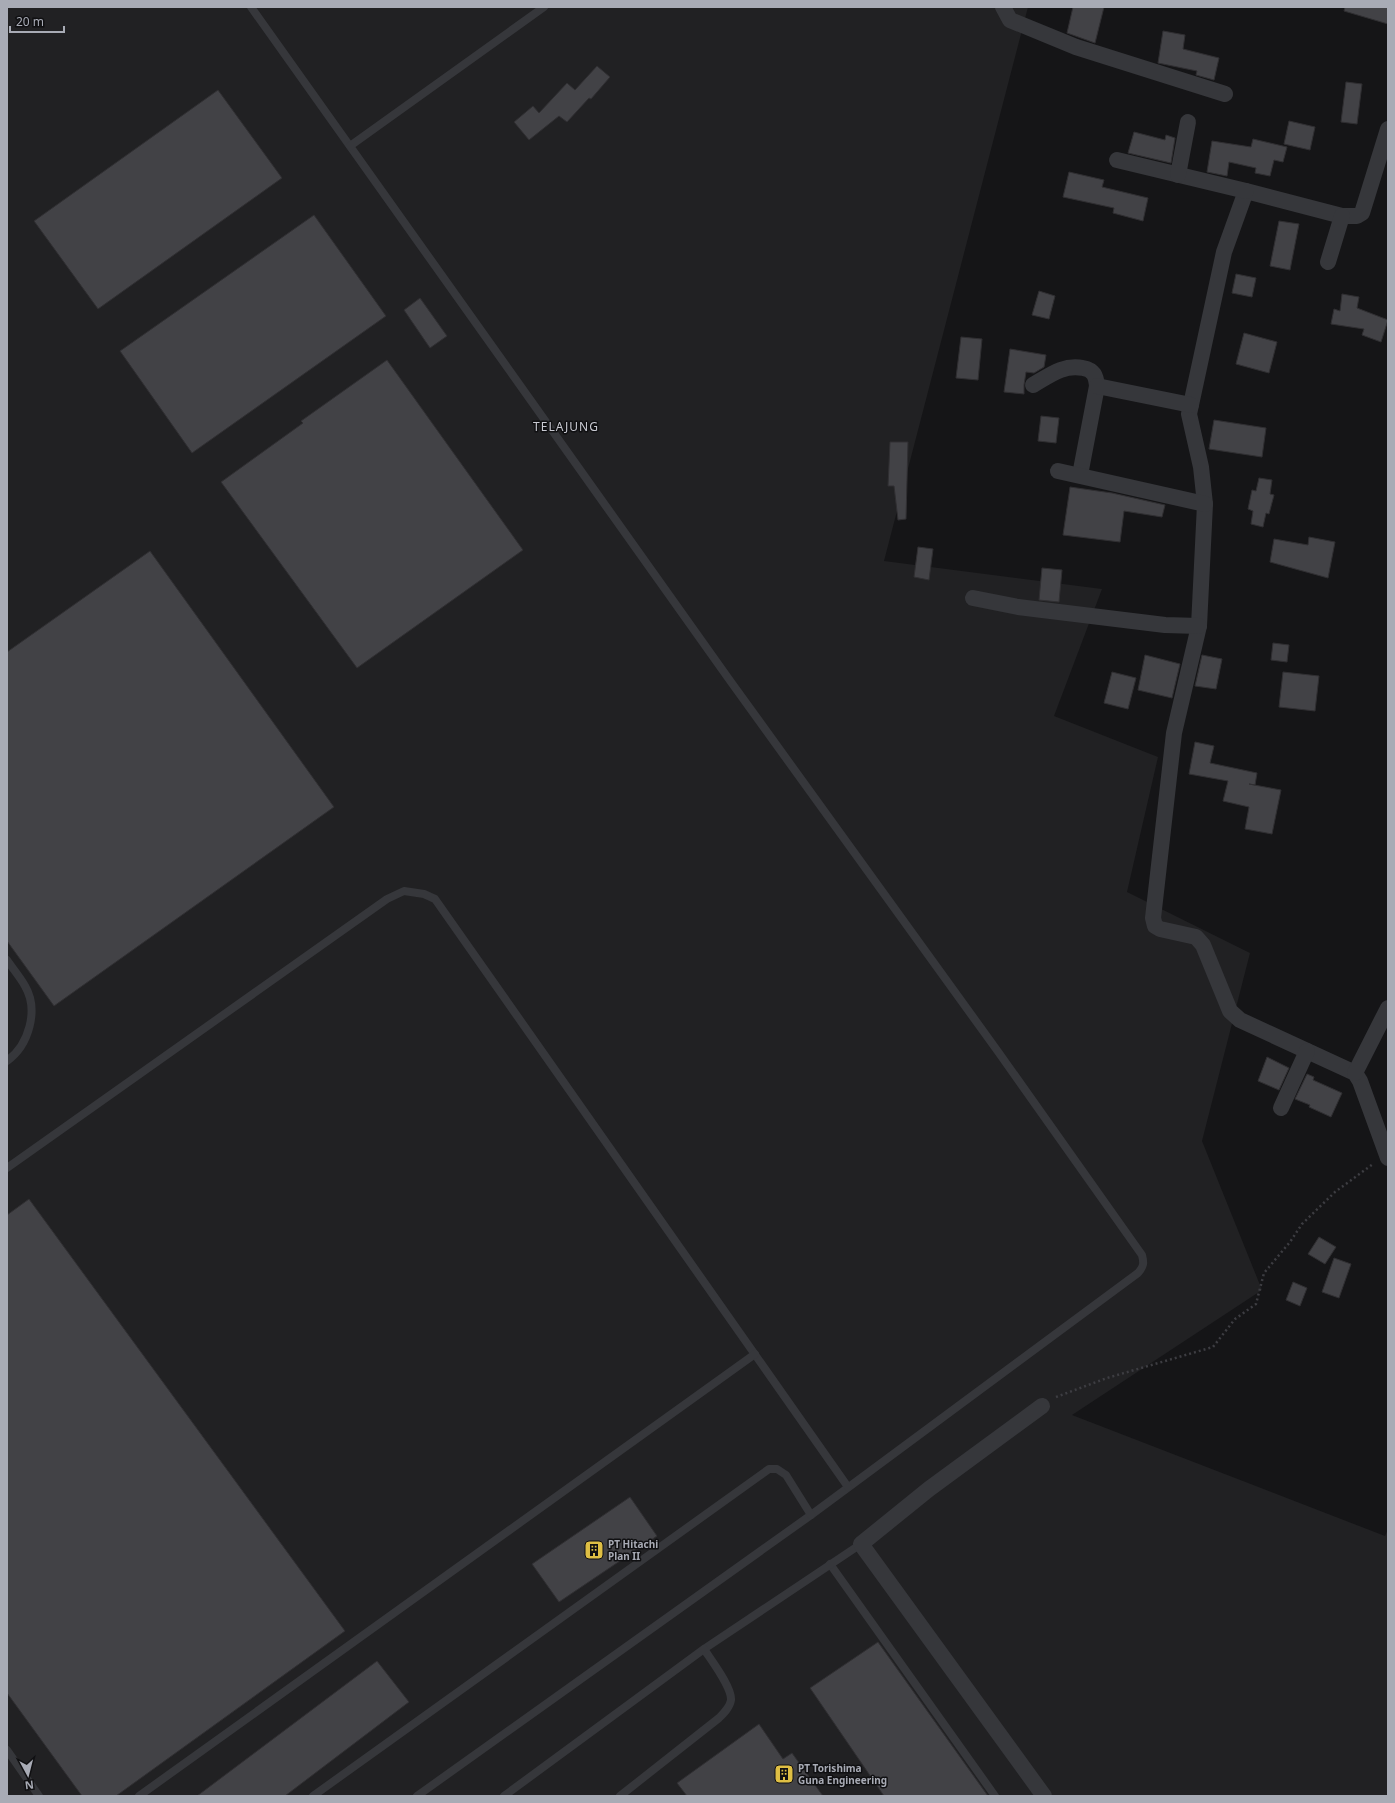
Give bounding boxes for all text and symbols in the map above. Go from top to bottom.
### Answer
scale bar [10,8,64,34]
text: 20 m [16,13,44,30]
district label: TELAJUNG [533,418,599,435]
place label: PT Hitachi Plan II [608,1537,658,1563]
building icon: PT Hitachi Plan II [583,1539,605,1561]
north arrow [8,1755,48,1795]
place label: PT Torishima Guna Engineering [798,1761,887,1787]
building icon: PT Torishima Guna Engineering [773,1763,795,1785]
text: N [24,1777,35,1793]

